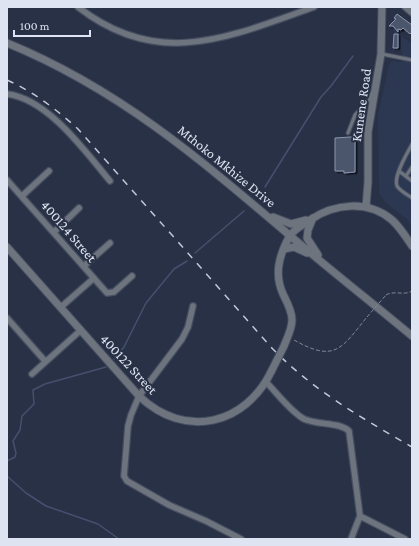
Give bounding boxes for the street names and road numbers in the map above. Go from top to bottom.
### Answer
street label: Kunene Road [348,67,374,143]
street label: Mthoko Mkhize Drive [175,122,279,210]
street label: 400124 Street [38,197,100,266]
street label: 400122 Street [97,331,161,398]

